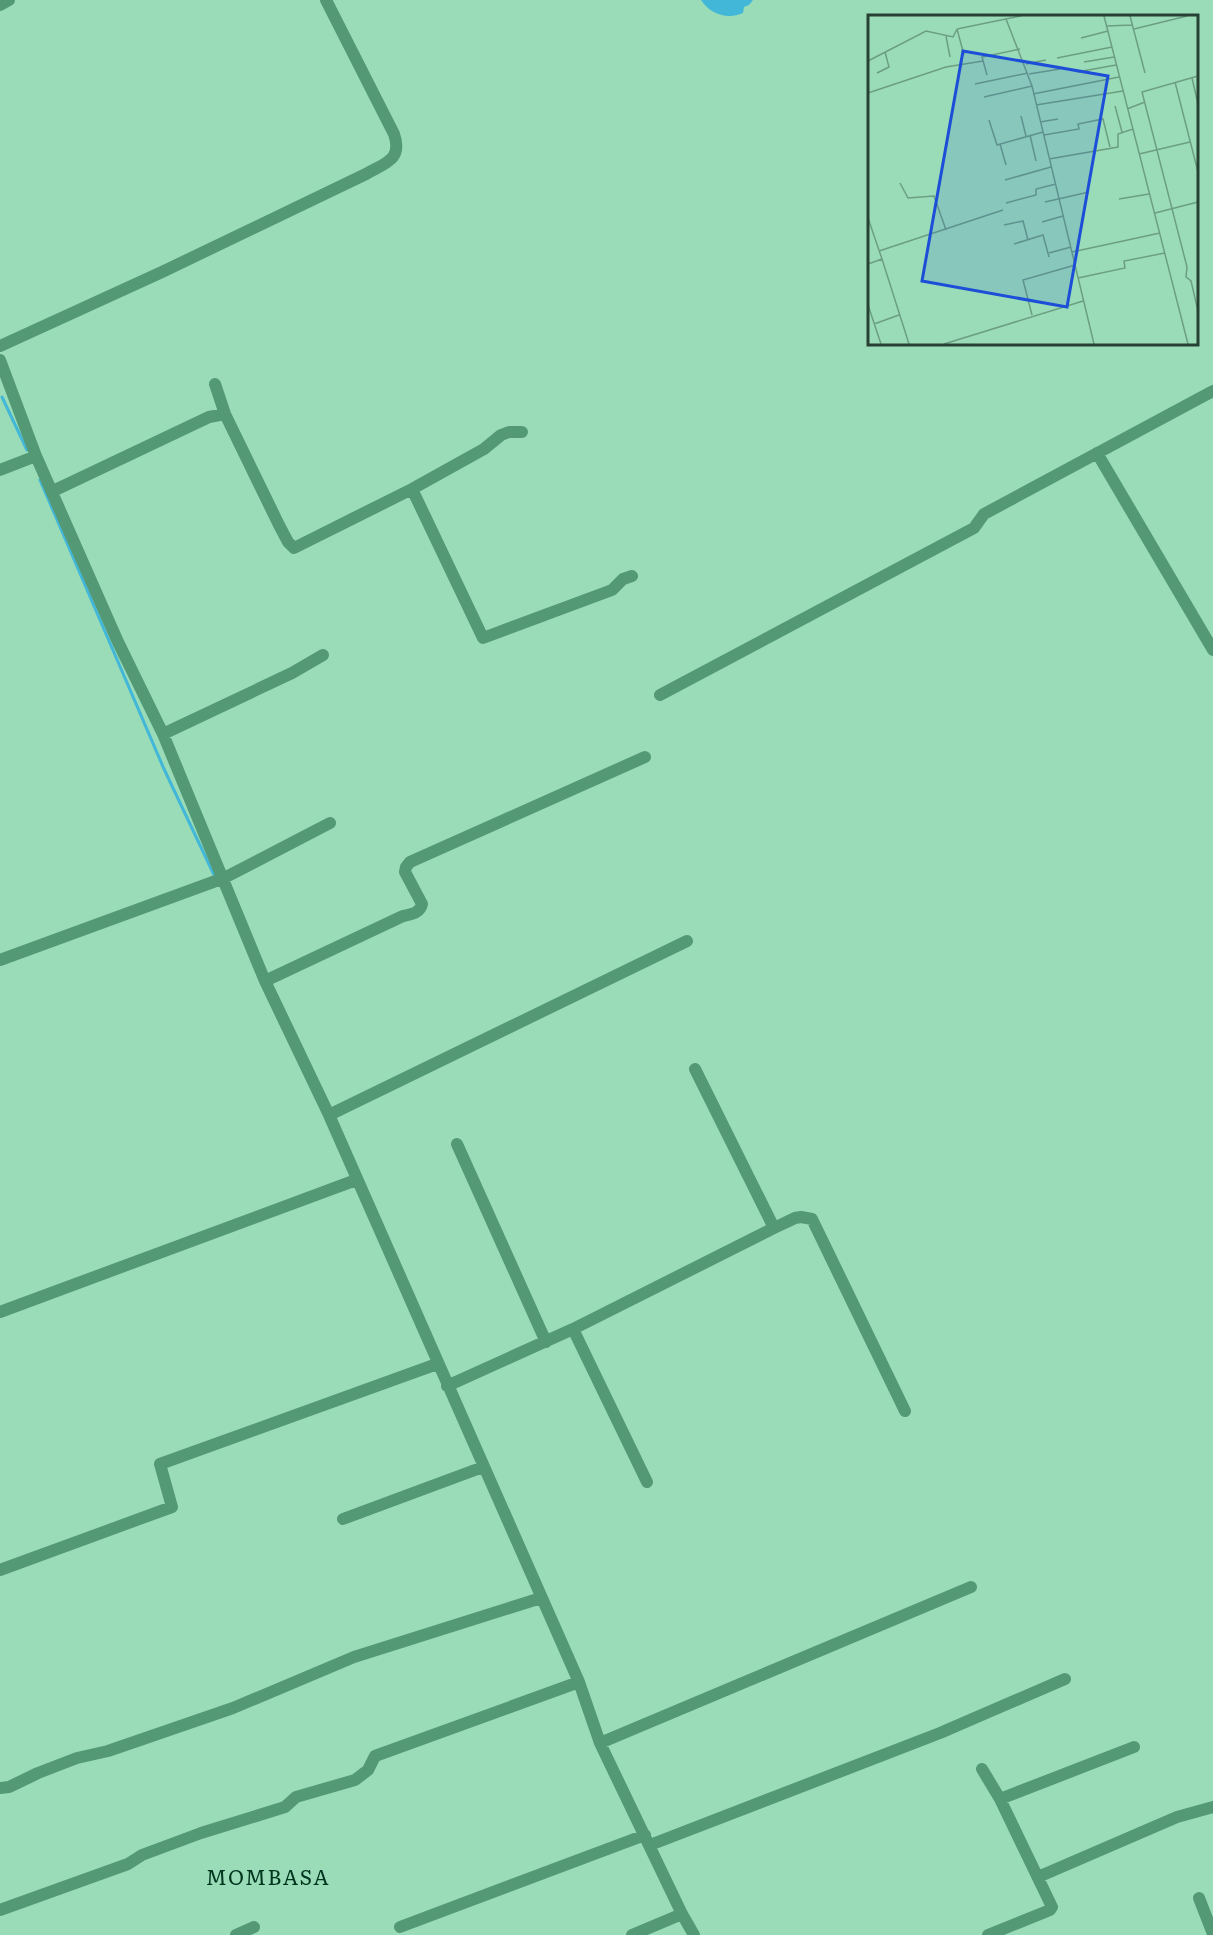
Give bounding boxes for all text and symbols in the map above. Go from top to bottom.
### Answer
inset map [868,15,1198,345]
district label: MOMBASA [206,1860,330,1891]

